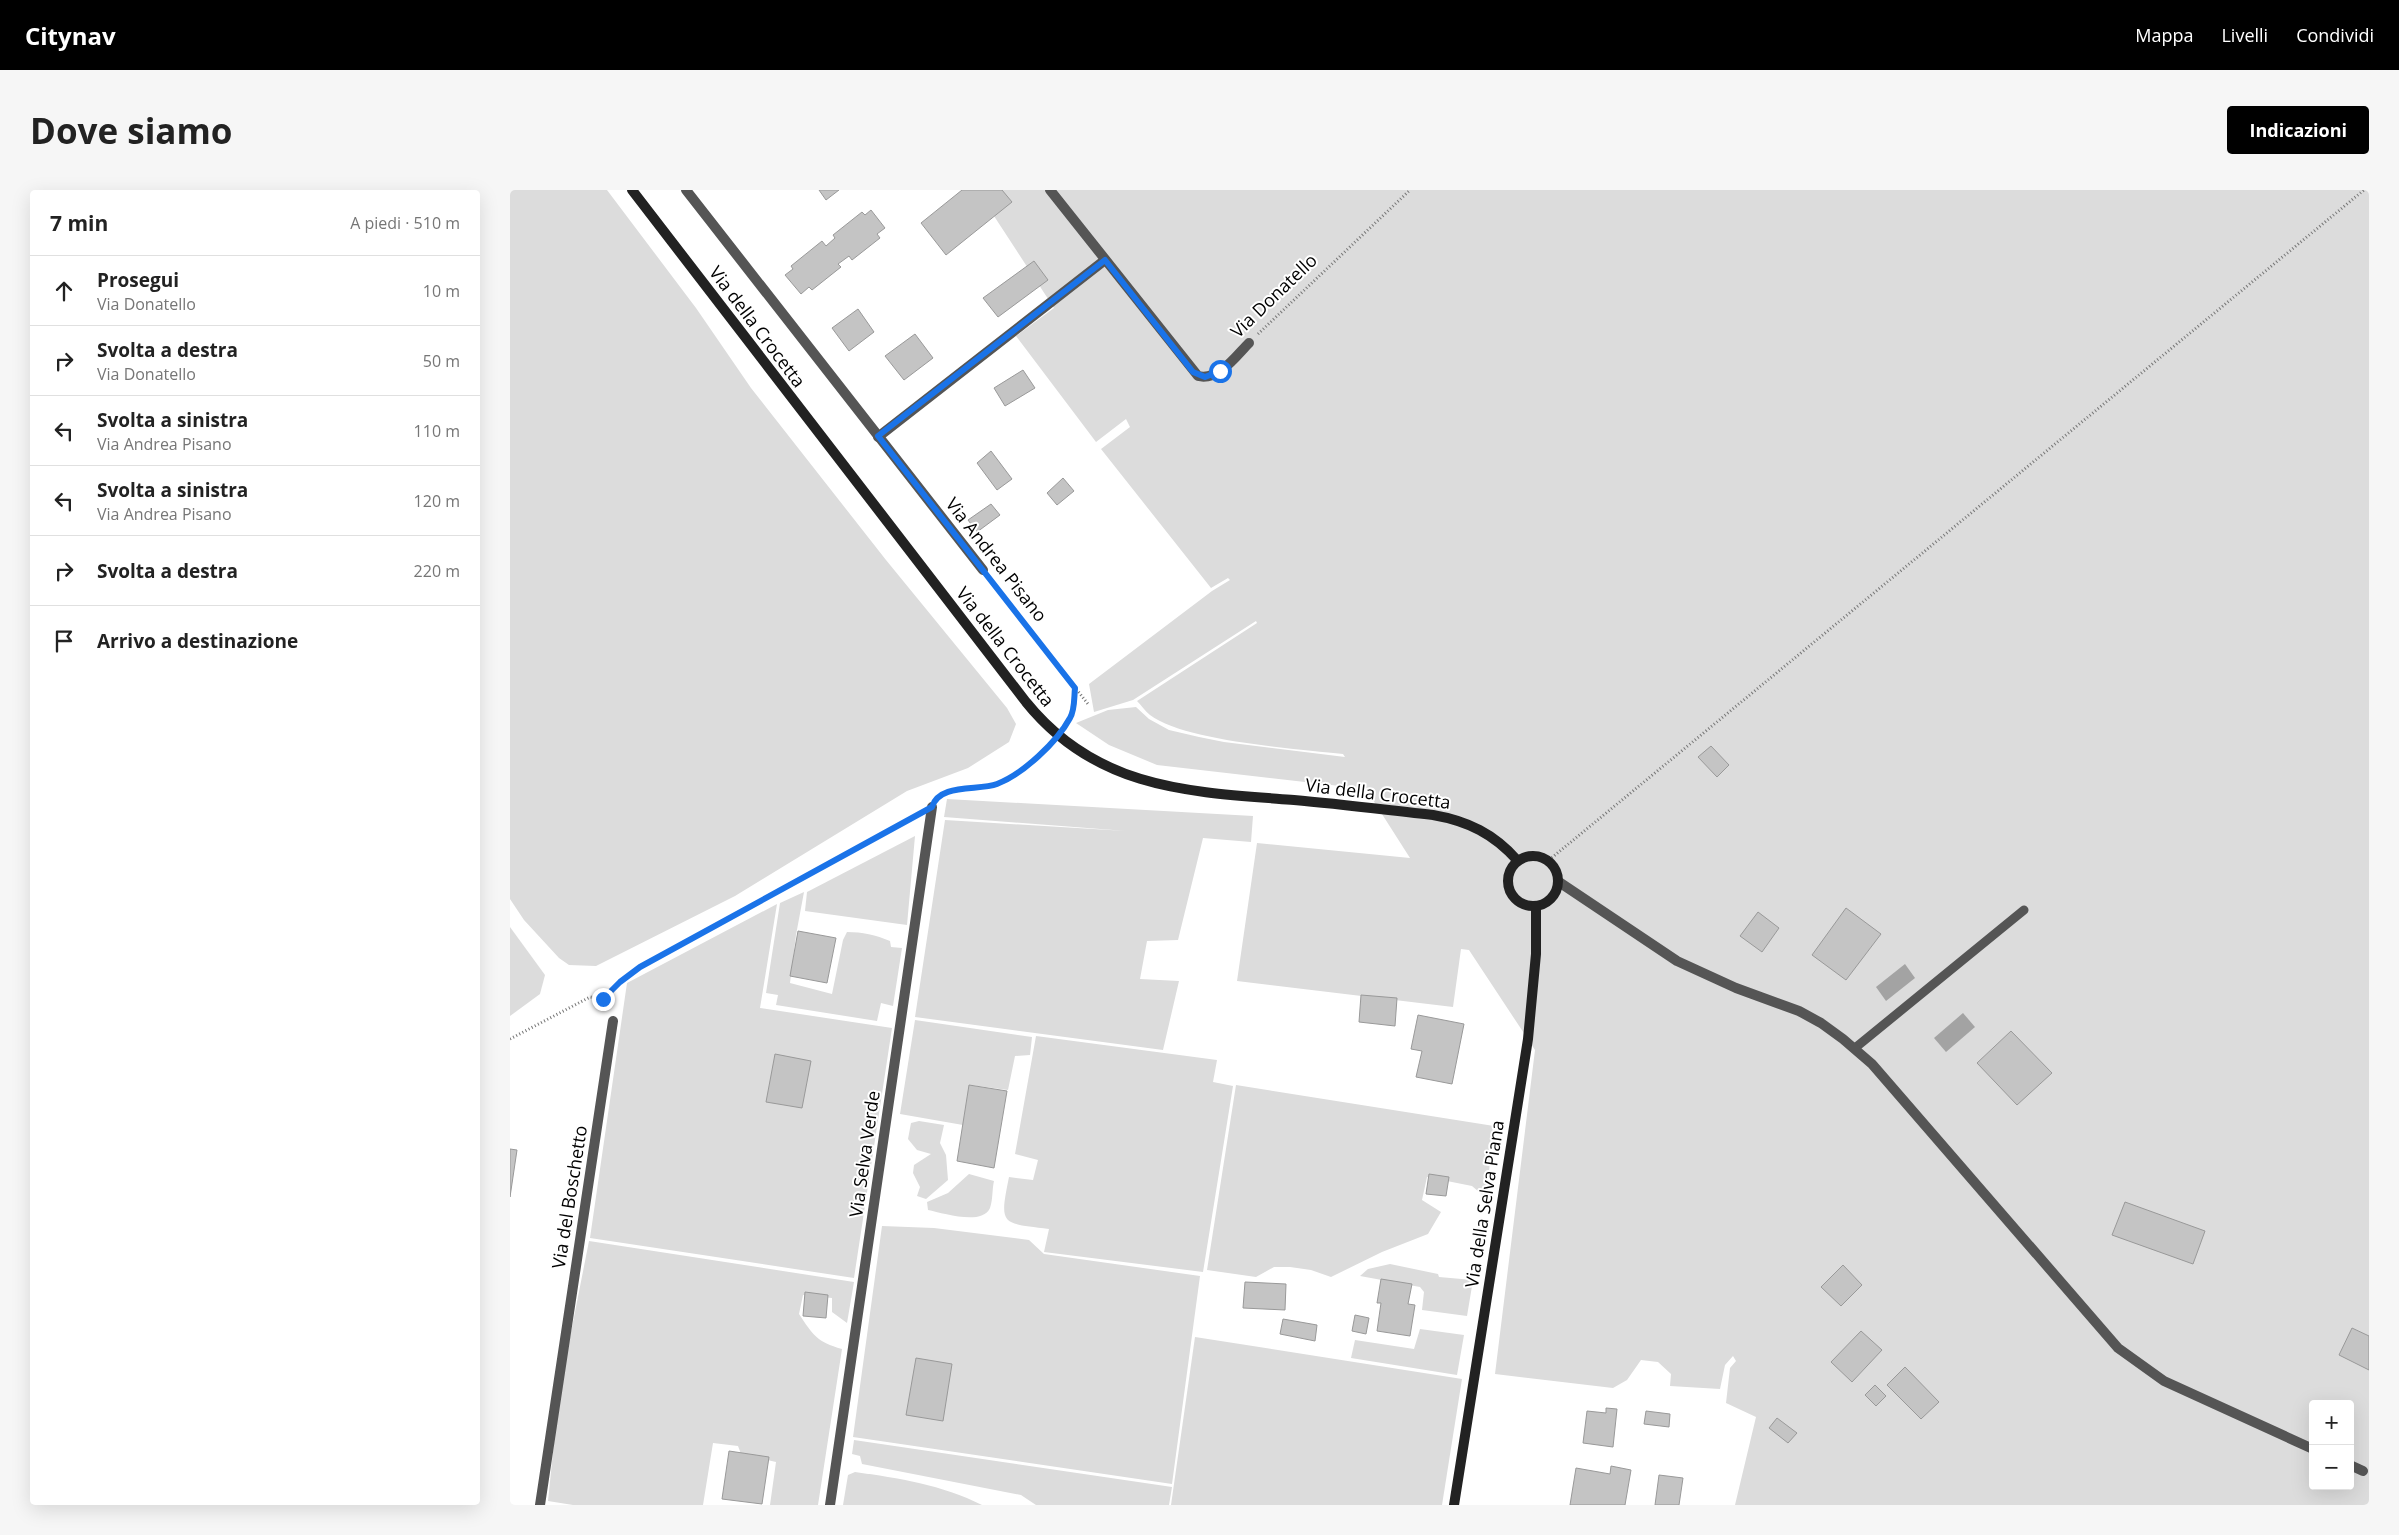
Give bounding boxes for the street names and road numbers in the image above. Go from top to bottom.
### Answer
street label: Via Donatello [1225,248,1322,343]
street label: Via della Crocetta [704,261,811,392]
street label: Via Andrea Pisano [941,492,1053,626]
street label: Via della Crocetta [951,581,1060,711]
street label: Via della Crocetta [1304,772,1452,814]
street label: Via Selva Verde [843,1089,885,1219]
street label: Via della Selva Piana [1459,1118,1509,1289]
street label: Via del Boschetto [546,1123,592,1270]

